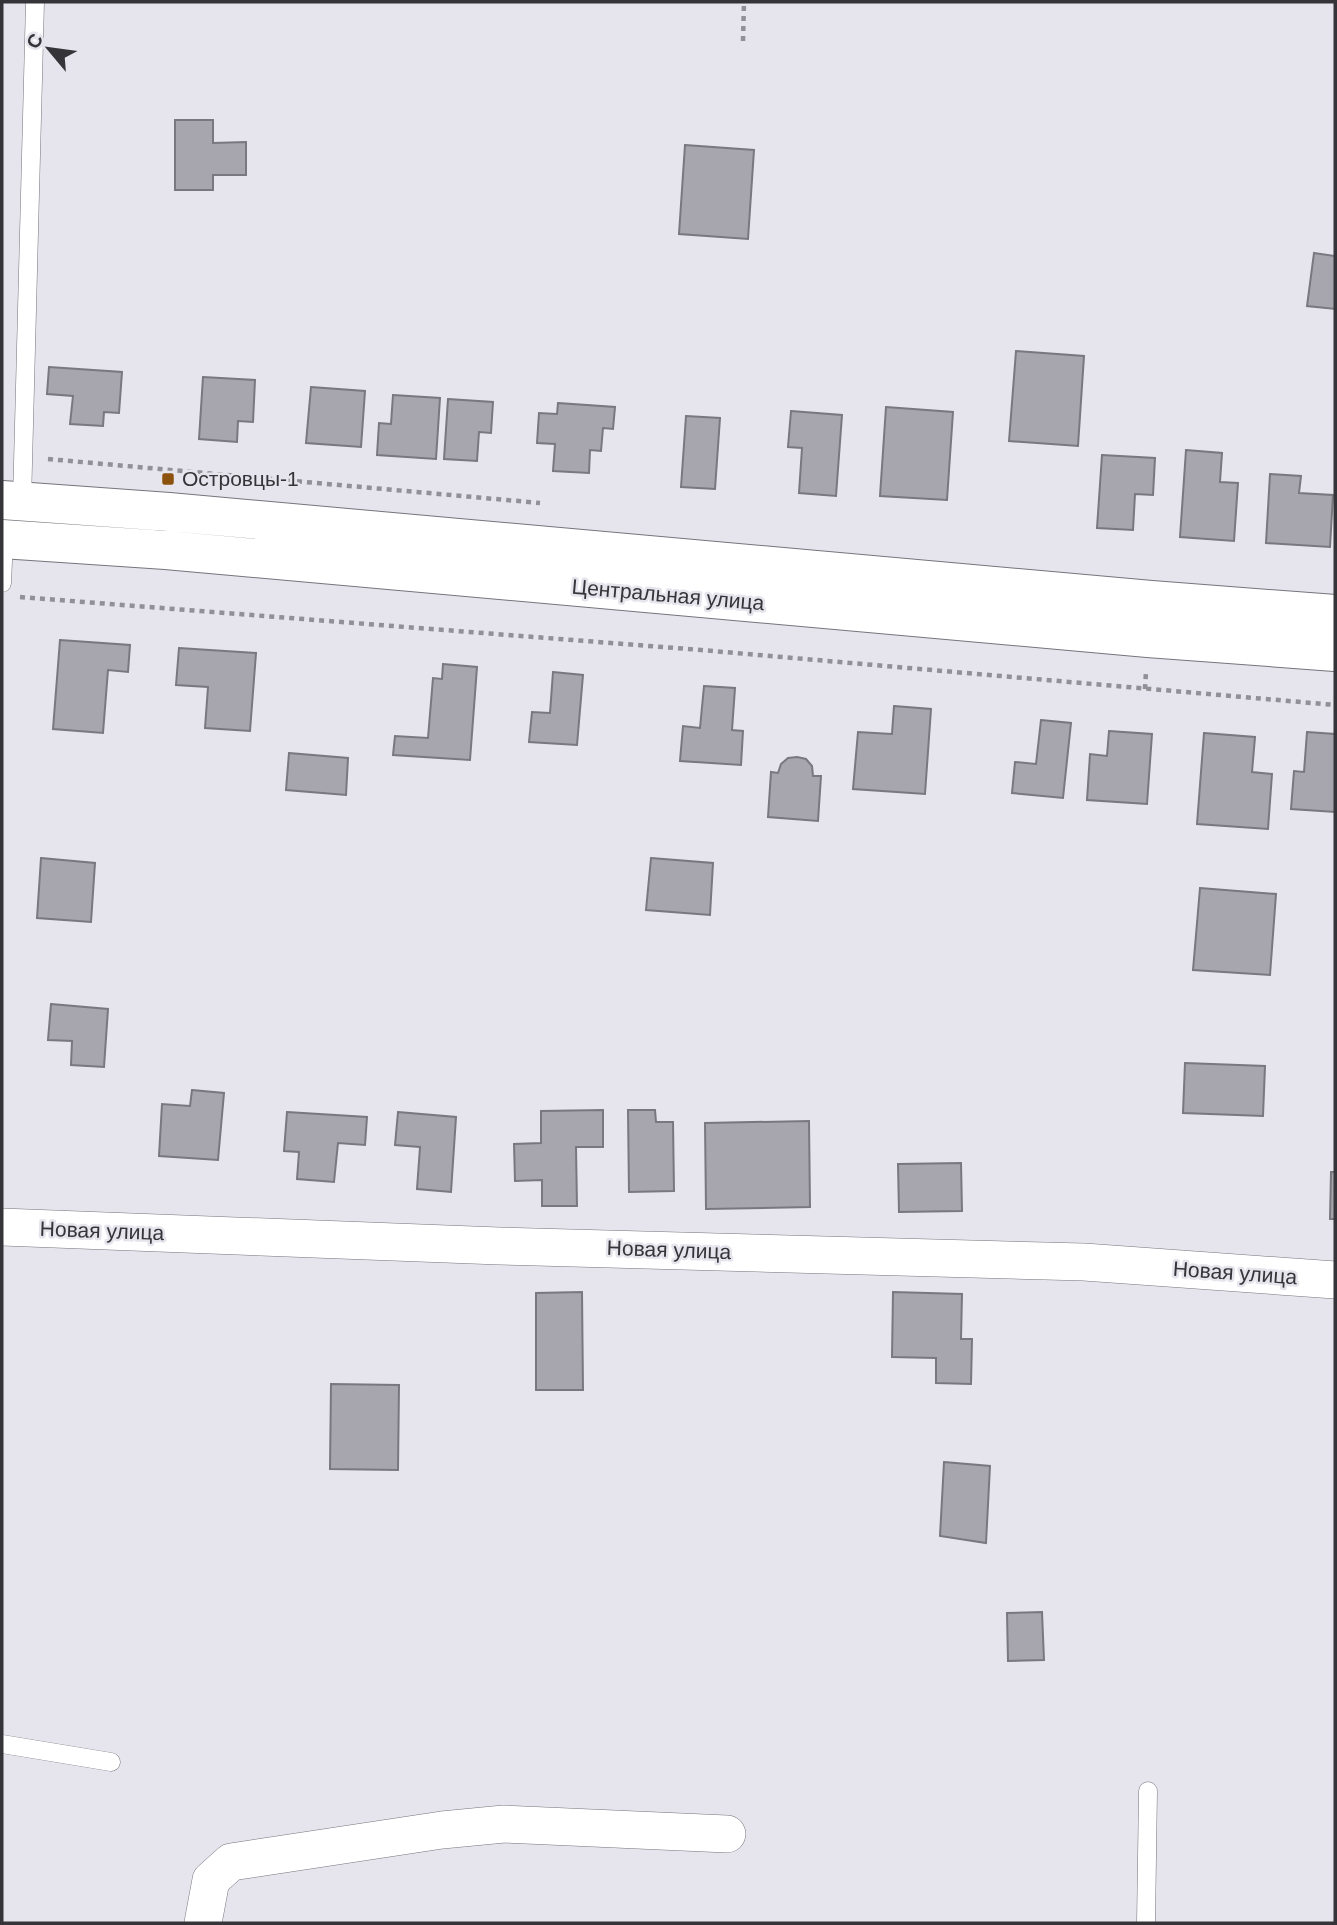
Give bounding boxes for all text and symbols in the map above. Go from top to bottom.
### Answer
north arrow [14,14,84,84]
text: С [22,30,47,52]
place label: Островцы-1 [182,467,299,490]
marker: Островцы-1 [160,471,176,487]
street label: Центральная улица [571,575,766,614]
street label: Новая улица [39,1217,165,1244]
street label: Новая улица [606,1236,732,1263]
street label: Новая улица [1172,1257,1298,1288]

